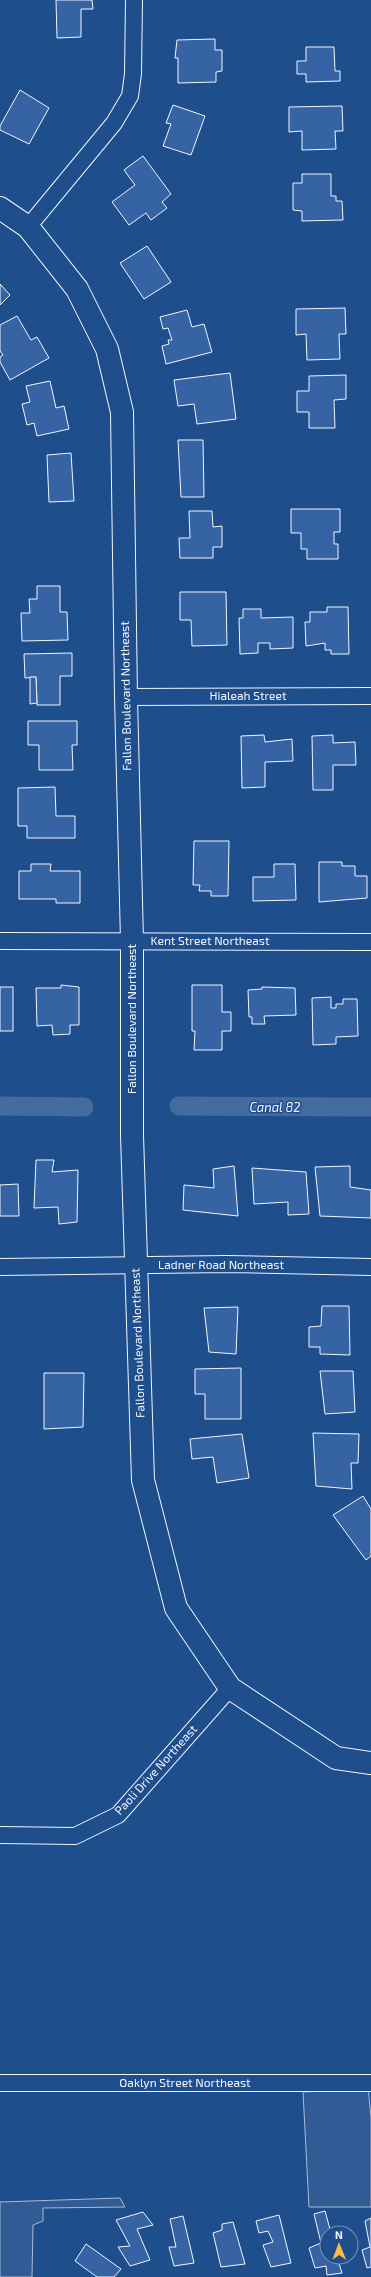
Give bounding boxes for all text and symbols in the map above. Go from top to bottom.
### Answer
street label: Fallon Boulevard Northeast [117,621,133,771]
street label: Hialeah Street [209,688,287,702]
street label: Kent Street Northeast [151,933,270,947]
street label: Fallon Boulevard Northeast [124,944,138,1094]
water label: Canal 82 [249,1099,301,1115]
street label: Ladner Road Northeast [158,1257,284,1271]
street label: Fallon Boulevard Northeast [127,1267,147,1418]
street label: Paoli Drive Northeast [111,1721,200,1817]
street label: Oaklyn Street Northeast [119,2075,251,2089]
north arrow [319,2225,359,2265]
text: N [335,2228,343,2241]

